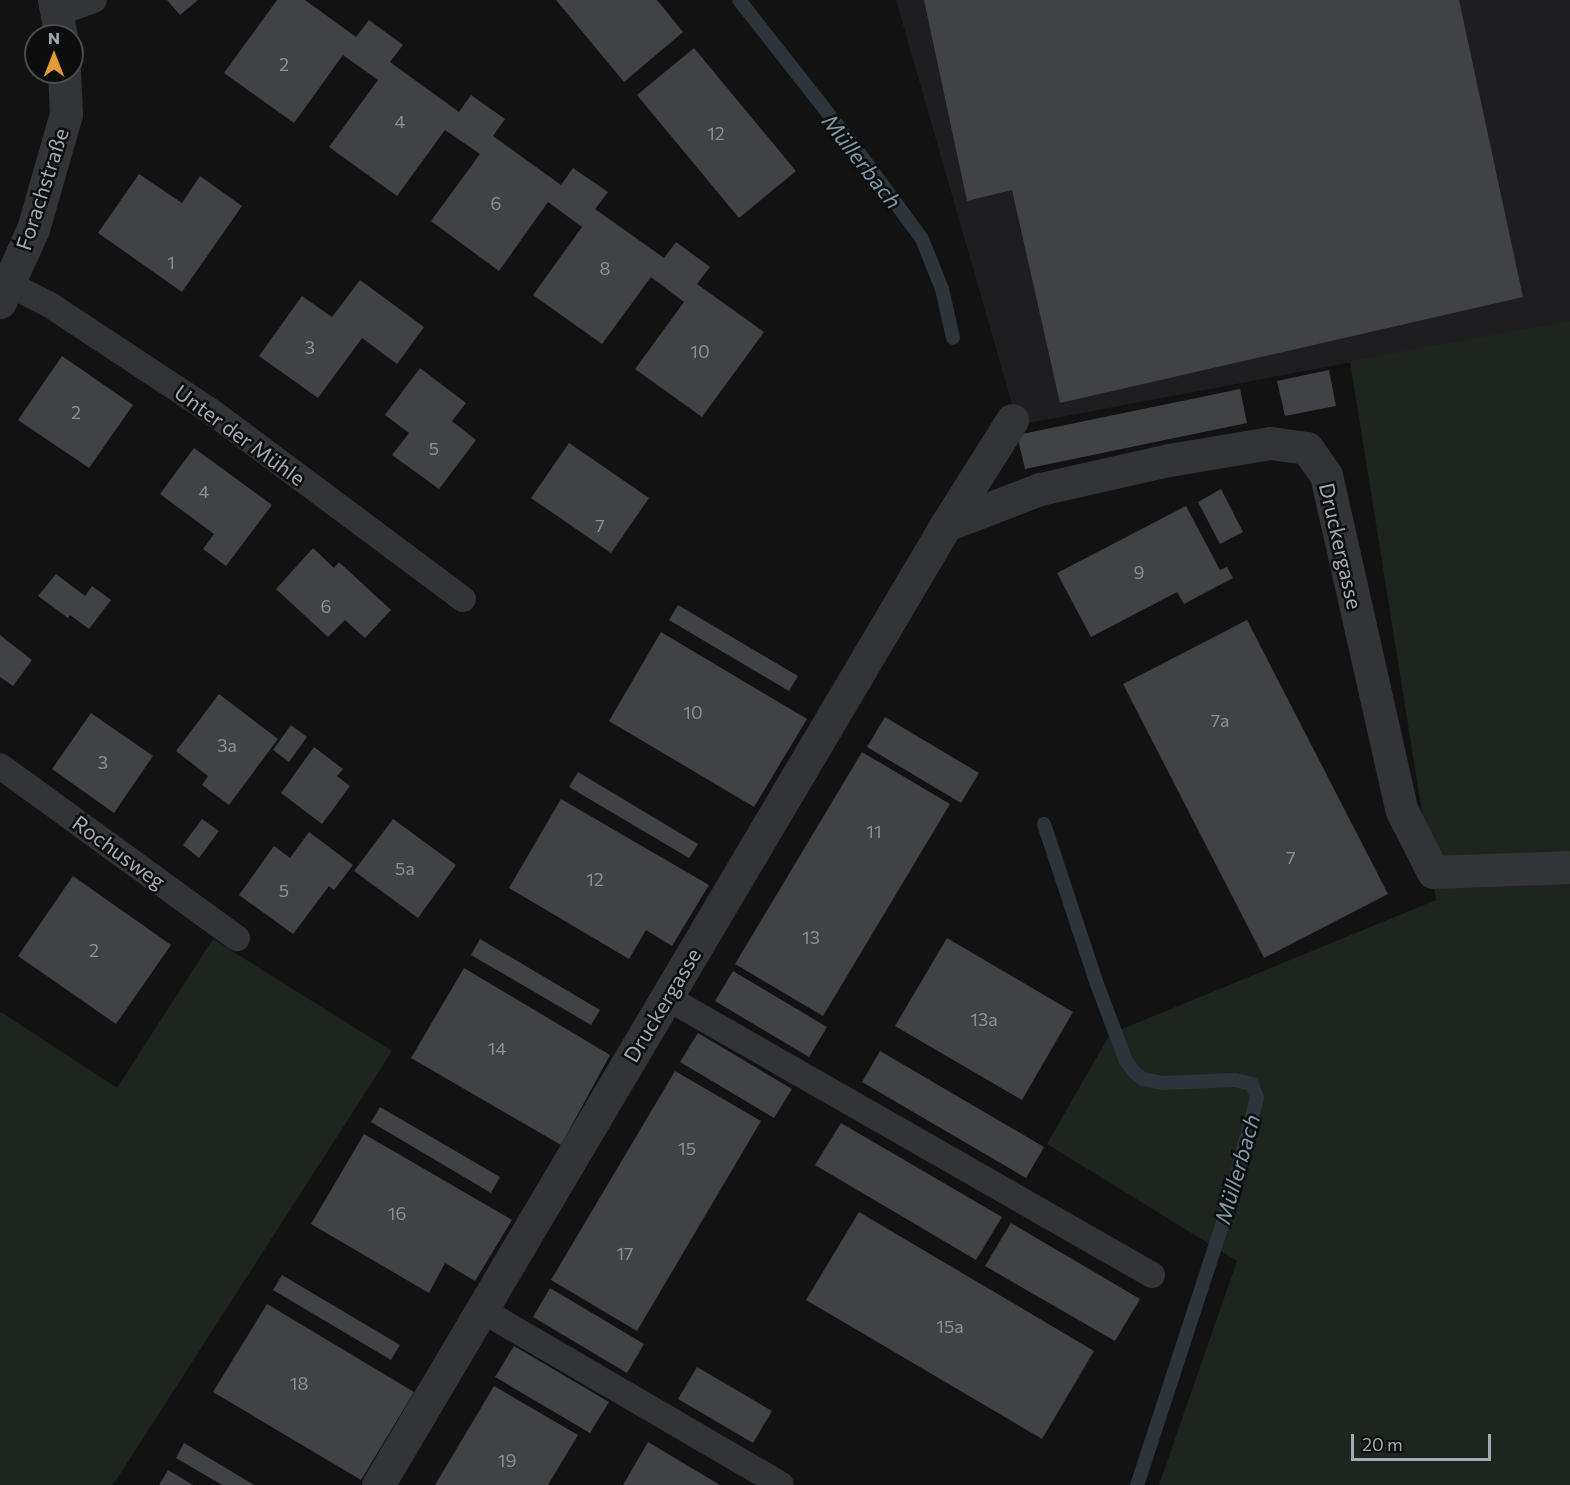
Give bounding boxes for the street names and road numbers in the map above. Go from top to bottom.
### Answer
street label: Forachstraße [10,125,74,253]
street label: Unter der Mühle [170,379,310,491]
street label: Druckergasse [1314,480,1368,612]
street label: Rochusweg [68,810,170,894]
street label: Druckergasse [618,943,706,1067]

